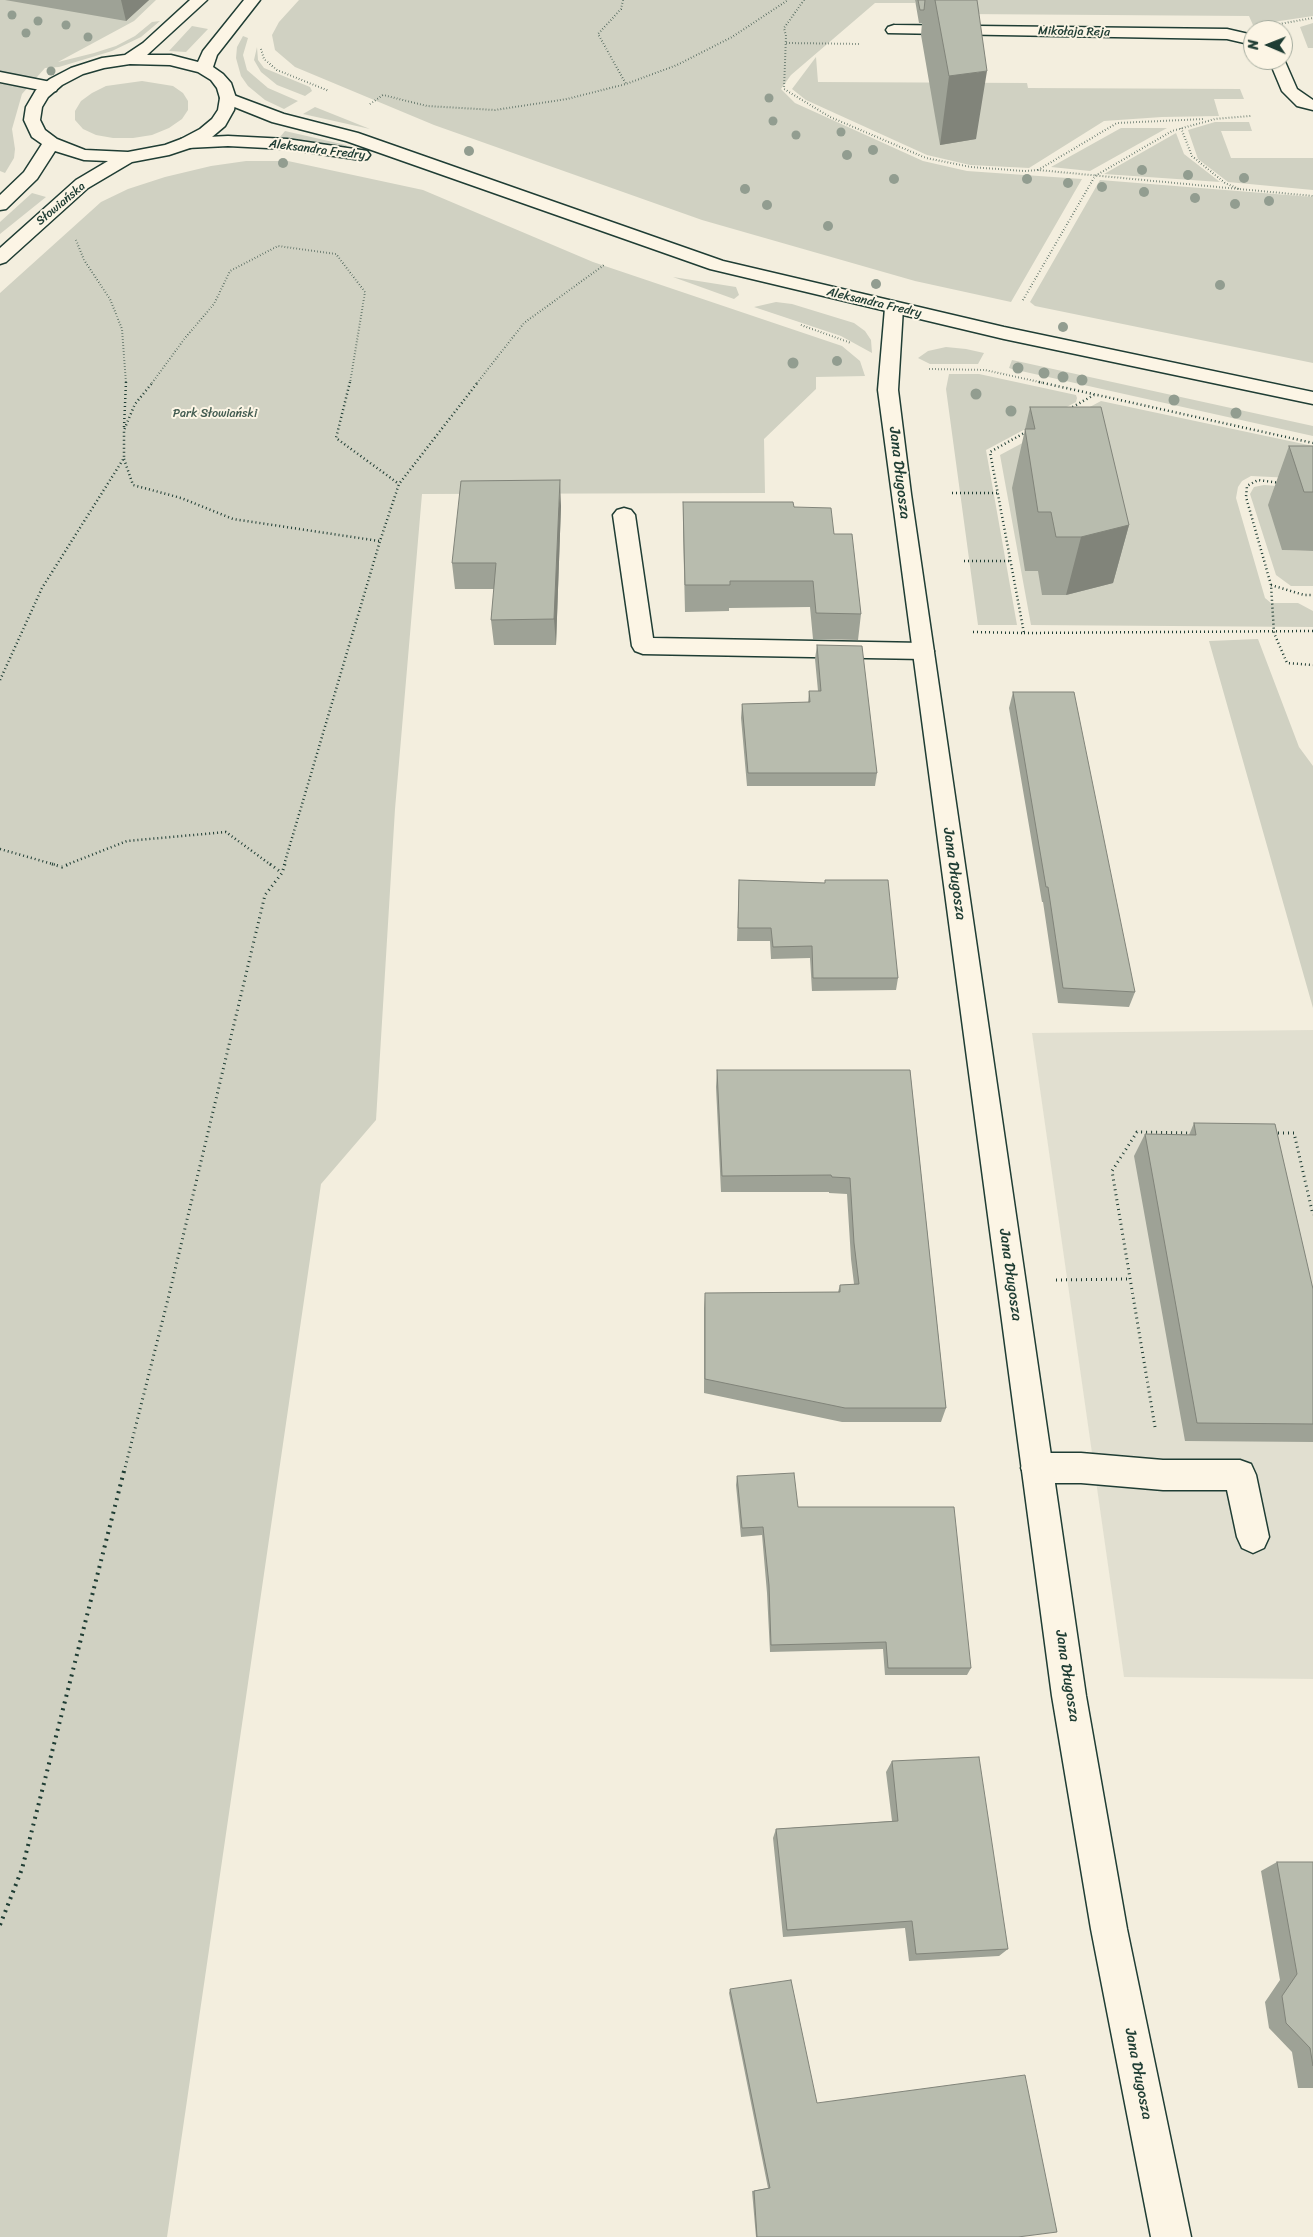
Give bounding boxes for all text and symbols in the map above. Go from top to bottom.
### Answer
north arrow [1243,20,1293,70]
street label: Mikołaja Reja [1038,24,1110,40]
text: N [1241,40,1266,50]
street label: Aleksandra Fredry [268,137,366,163]
street label: Słowiańska [34,179,88,229]
street label: Aleksandra Fredry [825,285,923,321]
park label: Park Słowiański [173,407,257,421]
street label: Jana Długosza [884,426,914,520]
street label: Jana Długosza [939,827,969,921]
street label: Jana Długosza [995,1228,1025,1322]
street label: Jana Długosza [1051,1629,1083,1723]
street label: Jana Długosza [1120,2027,1156,2121]

